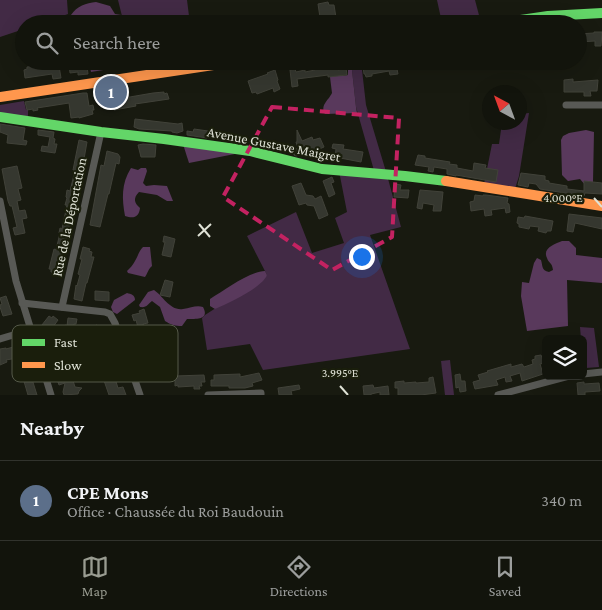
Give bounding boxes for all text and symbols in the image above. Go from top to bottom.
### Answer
search box [15,15,587,70]
icon: search [33,29,61,57]
text: Search here [73,32,160,53]
pin: 1 [95,73,127,111]
north arrow [482,85,527,130]
street label: Avenue Gustave Maigret [206,123,342,165]
street label: Rue de la Déportation [49,156,90,278]
text: 4.000°E [543,191,583,205]
your location [349,244,375,270]
legend [12,325,178,382]
text: Fast [54,334,78,350]
map controls [542,335,587,380]
button: layers [542,335,587,380]
text: Slow [54,357,82,373]
text: 3.995°E [322,366,359,380]
text: Nearby [20,416,84,440]
text: CPE Mons [67,482,149,503]
text: 1 [33,492,39,509]
text: 340 m [541,492,582,509]
text: Office · Chaussée du Roi Baudouin [67,503,284,520]
tab: Map [81,553,109,599]
tab: Directions [270,553,328,599]
tab: Saved [489,553,521,599]

